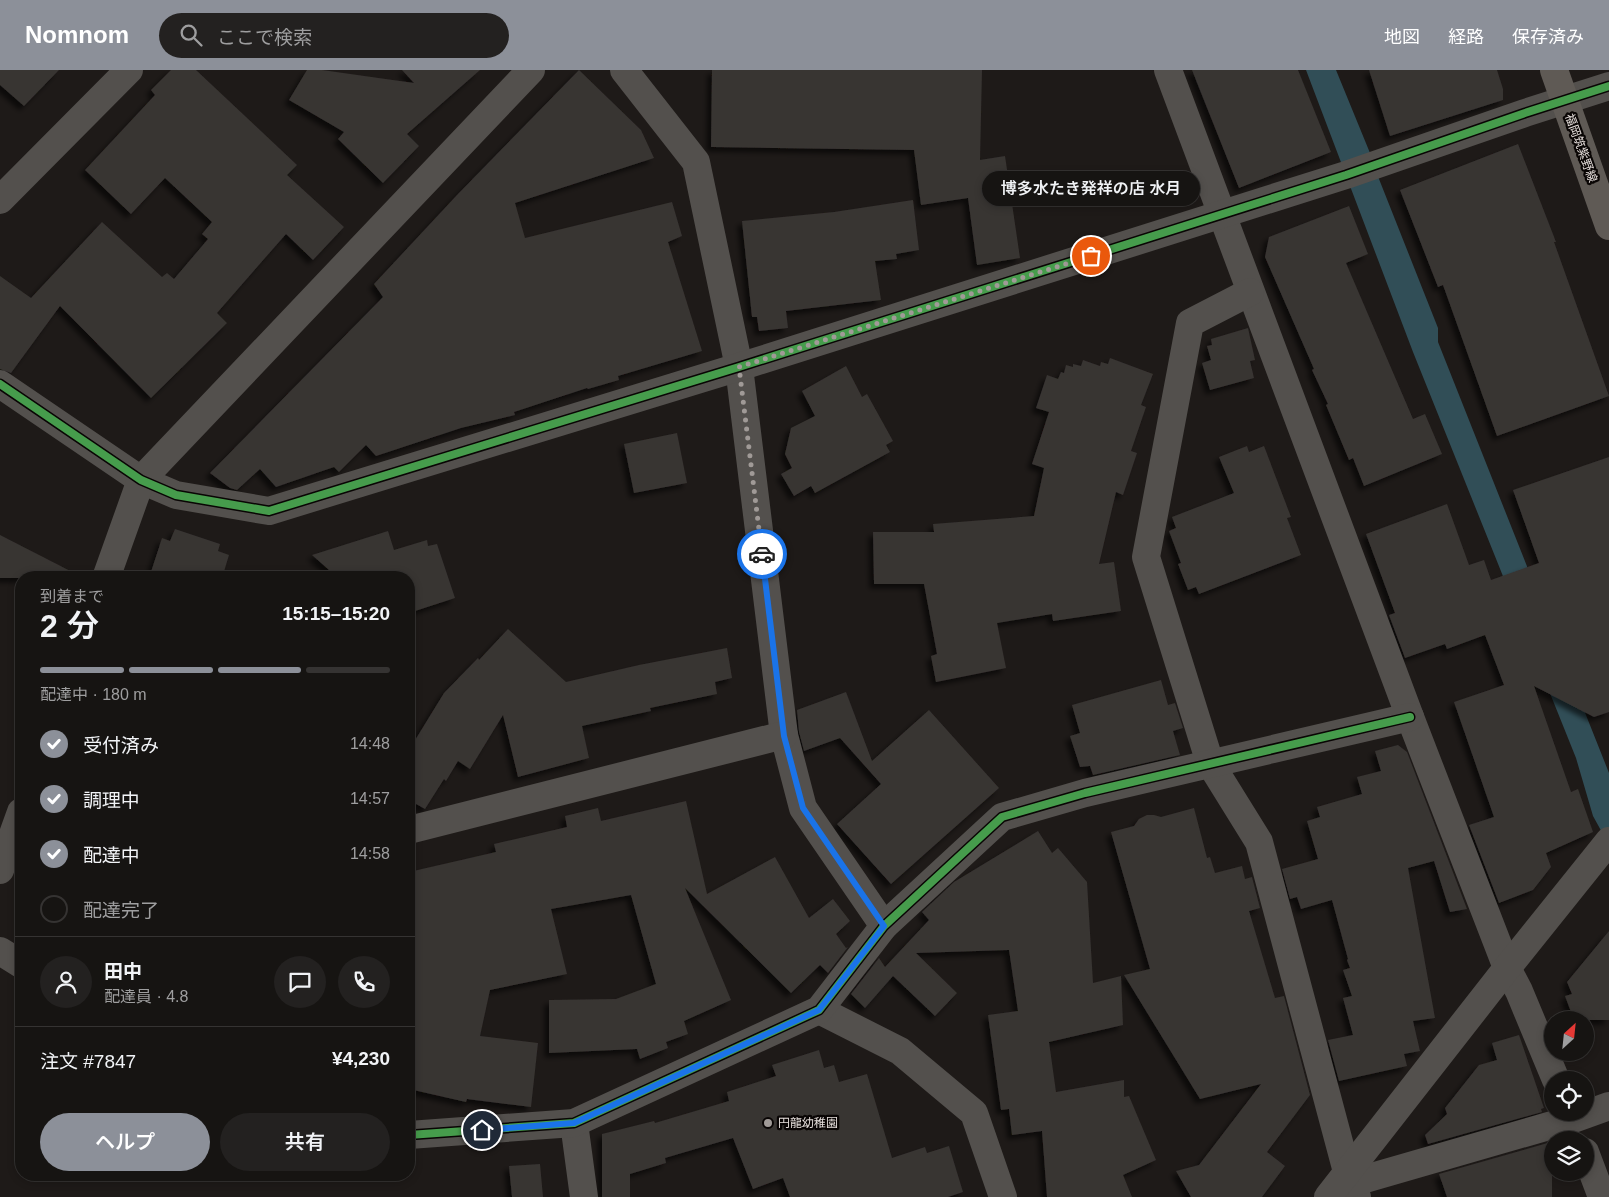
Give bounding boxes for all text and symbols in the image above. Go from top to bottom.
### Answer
search box [159,13,509,58]
text: Nomnom [25,21,129,48]
icon: search [177,21,205,49]
text: ここで検索 [217,27,312,48]
text: 地図 [1384,27,1420,47]
text: 経路 [1448,27,1484,47]
text: 保存済み [1512,27,1584,47]
street label: 福岡筑紫野線 [1562,112,1600,184]
callout: 博多水たき発祥の店 水月 [982,171,1200,206]
text: 博多水たき発祥の店 水月 [1001,180,1181,197]
pin [1070,235,1112,277]
icon: bag [1077,242,1105,270]
courier [737,529,787,579]
icon: car [748,540,776,568]
text: 到着まで [40,588,104,605]
text: 15:15–15:20 [282,603,390,624]
text: 2 分 [40,608,99,644]
text: 配達中 · 180 m [40,686,147,703]
icon: check [40,730,68,758]
text: 受付済み [83,735,159,756]
text: 14:48 [350,735,390,752]
icon: check [40,785,68,813]
text: 調理中 [83,790,140,811]
text: 14:57 [350,790,390,807]
icon: check [40,840,68,868]
text: 配達中 [83,845,140,866]
text: 14:58 [350,845,390,862]
text: 配達完了 [83,900,159,921]
button: person [40,956,92,1008]
button: chat [274,956,326,1008]
button: phone [338,956,390,1008]
text: 田中 [104,961,142,982]
text: 配達員 · 4.8 [104,988,188,1005]
north arrow [1544,1011,1594,1061]
map controls [1544,1011,1594,1181]
text: ¥4,230 [332,1048,390,1069]
text: 注文 #7847 [40,1051,136,1072]
button: locate [1544,1071,1594,1121]
pin [461,1109,503,1151]
button: ヘルプ [40,1113,210,1171]
button: 共有 [220,1113,390,1171]
icon: home [468,1116,496,1144]
place label: 円龍幼稚園 [778,1116,838,1130]
marker: 円龍幼稚園 [762,1117,774,1129]
button: layers [1544,1131,1594,1181]

